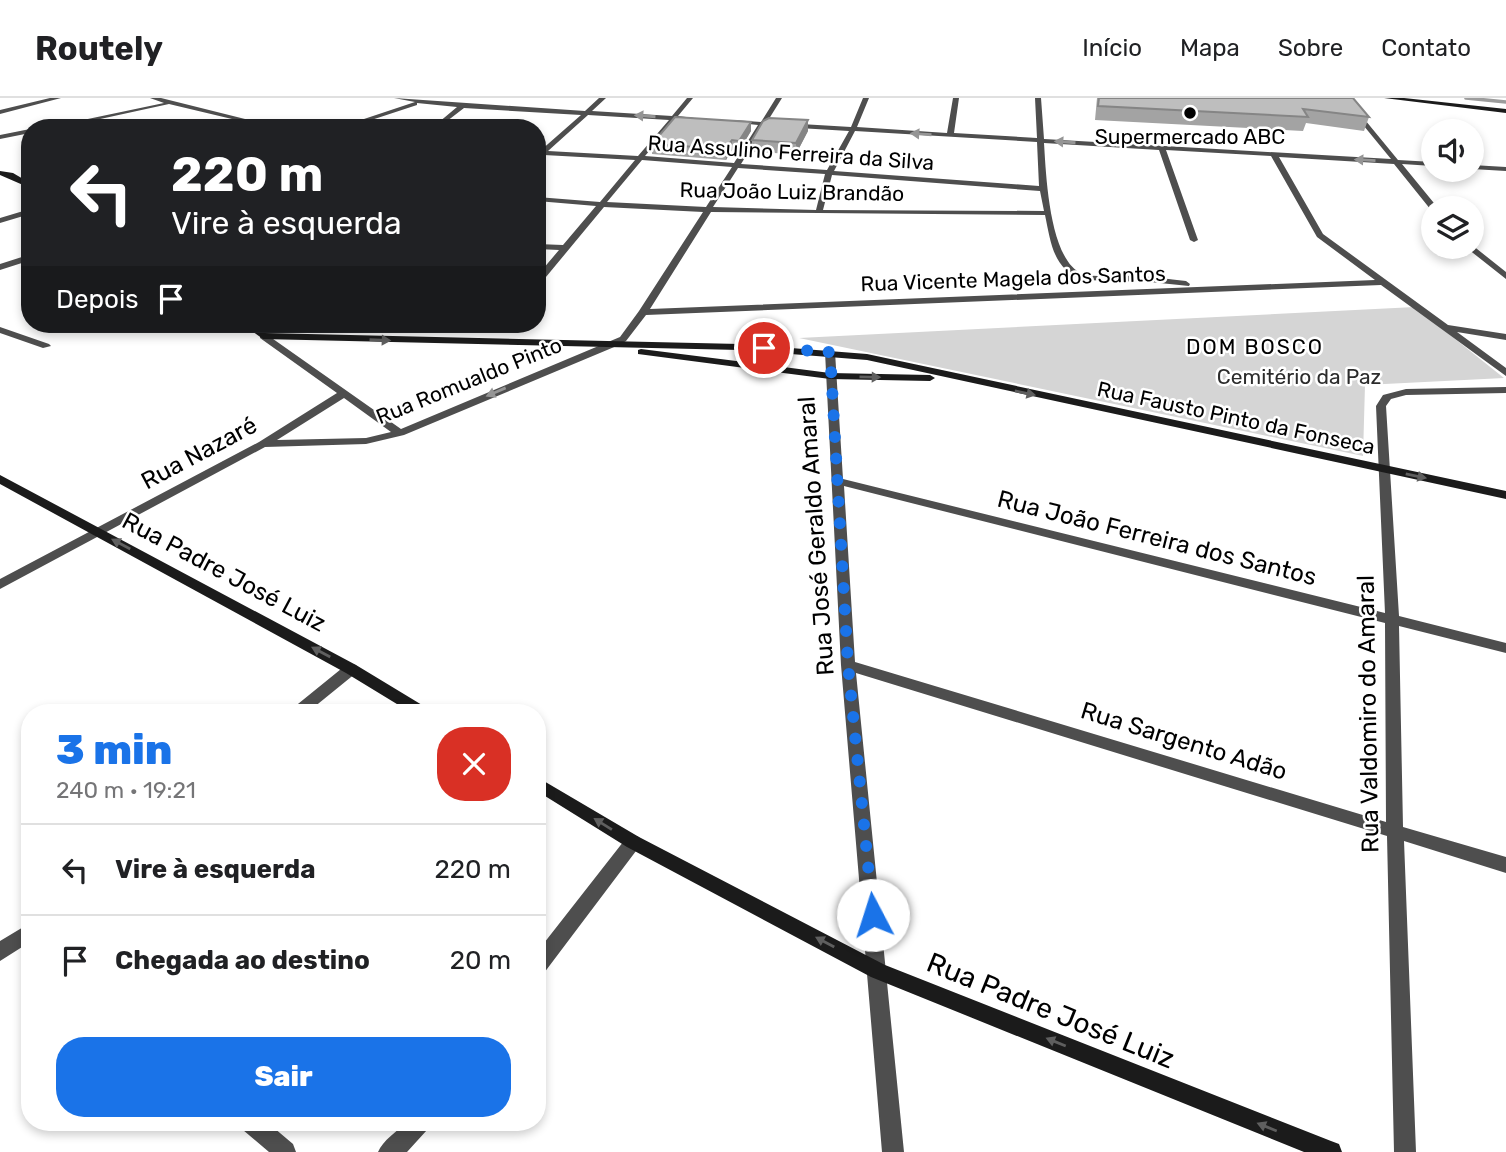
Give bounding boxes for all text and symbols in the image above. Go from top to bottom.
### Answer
text: Routely [35,29,163,68]
text: Início [1082,34,1142,62]
text: Mapa [1180,34,1240,62]
text: Sobre [1278,34,1343,62]
text: Contato [1381,34,1471,62]
marker: Supermercado ABC [1182,105,1198,121]
one-way arrow [634,110,656,121]
map controls [1421,119,1484,259]
button: sound [1421,119,1484,182]
place label: Supermercado ABC [1095,124,1285,149]
one-way arrow [910,128,932,139]
street label: Rua Assulino Ferreira da Silva [647,130,935,175]
one-way arrow [1053,136,1075,147]
text: 220 m [171,145,323,203]
icon: left [56,147,147,238]
one-way arrow [1354,155,1376,166]
street label: Rua João Luiz Brandão [679,177,905,206]
button: layers [1421,196,1484,259]
text: Vire à esquerda [171,204,402,242]
street label: Rua Vicente Magela dos Santos [860,261,1166,296]
icon: arrive [152,280,190,318]
text: Depois [56,284,138,315]
pin [734,318,794,378]
icon: arrive [745,329,783,367]
street label: Rua Romualdo Pinto [372,332,565,429]
district label: DOM BOSCO [1186,334,1324,359]
one-way arrow [370,335,392,346]
park label: Cemitério da Paz [1217,364,1381,389]
one-way arrow [860,371,882,383]
street label: Rua Fausto Pinto da Fonseca [1095,376,1377,459]
one-way arrow [486,386,506,398]
one-way arrow [1014,387,1036,398]
street label: Rua José Geraldo Amaral [792,396,840,676]
street label: Rua Nazaré [136,411,262,495]
one-way arrow [1405,471,1427,482]
street label: Rua João Ferreira dos Santos [995,485,1319,591]
street label: Rua Padre José Luiz [117,507,331,637]
one-way arrow [111,538,131,550]
street label: Rua Valdomiro do Amaral [1352,575,1384,853]
one-way arrow [311,647,331,658]
street label: Rua Sargento Adão [1078,696,1290,786]
text: 3 min [56,725,172,775]
button: close [437,727,511,801]
text: 240 m · 19:21 [56,776,196,804]
one-way arrow [593,817,612,830]
icon: left [56,851,94,889]
text: Vire à esquerda [115,854,316,885]
text: 220 m [434,854,511,885]
position arrow [836,878,910,952]
one-way arrow [815,937,835,948]
icon: arrive [56,942,94,980]
text: Chegada ao destino [115,945,370,976]
text: 20 m [450,945,511,976]
street label: Rua Padre José Luiz [922,946,1179,1075]
one-way arrow [1046,1036,1067,1047]
button: Sair [56,1037,511,1117]
one-way arrow [1257,1121,1278,1132]

